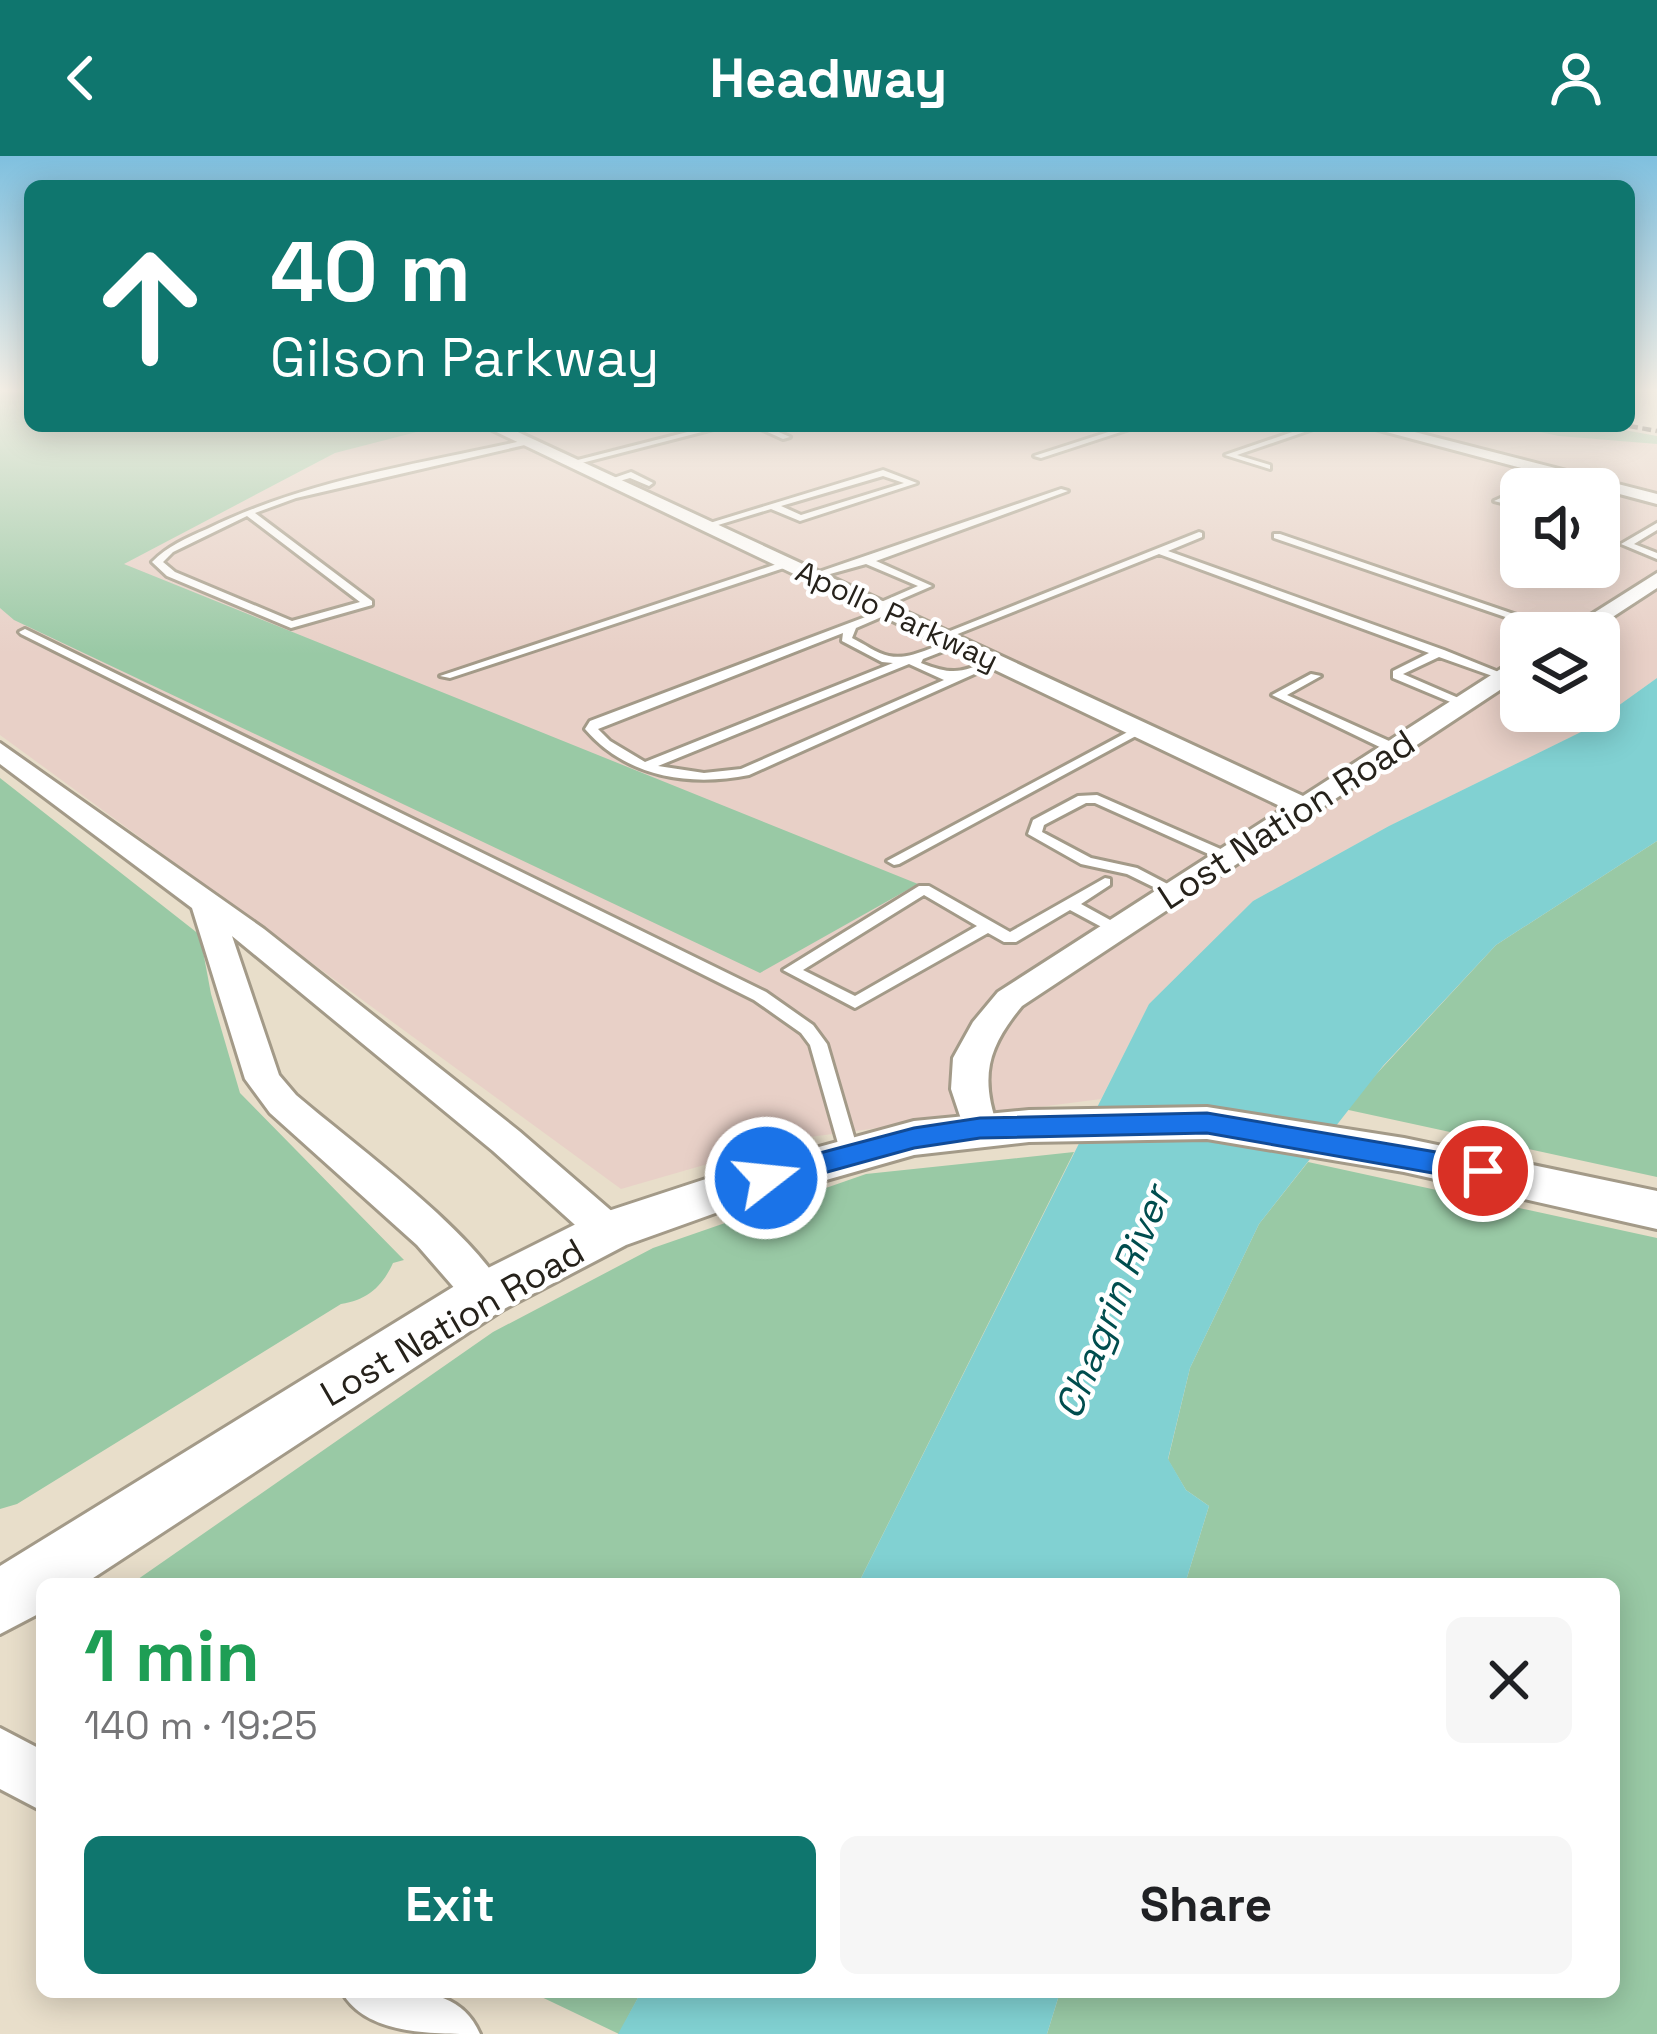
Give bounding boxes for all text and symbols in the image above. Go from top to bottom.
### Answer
text: Headway [710,44,947,113]
icon: back [48,45,114,111]
icon: person [1543,45,1609,111]
text: 40 m [270,218,471,326]
icon: ahead [72,228,228,384]
text: Gilson Parkway [270,323,659,392]
map controls [1500,468,1620,732]
button: sound [1500,468,1620,588]
street label: Apollo Parkway [790,552,1005,680]
button: layers [1500,612,1620,732]
street label: Lost Nation Road [1150,720,1424,920]
position arrow [703,1115,829,1241]
pin [1432,1120,1534,1222]
icon: arrive [1450,1138,1516,1204]
water label: Chagrin River [1044,1175,1183,1426]
street label: Lost Nation Road [312,1229,593,1417]
text: 1 min [84,1610,260,1702]
button: close [1446,1617,1572,1743]
text: 140 m · 19:25 [84,1701,318,1750]
button: Exit [84,1836,816,1974]
button: Share [840,1836,1572,1974]

